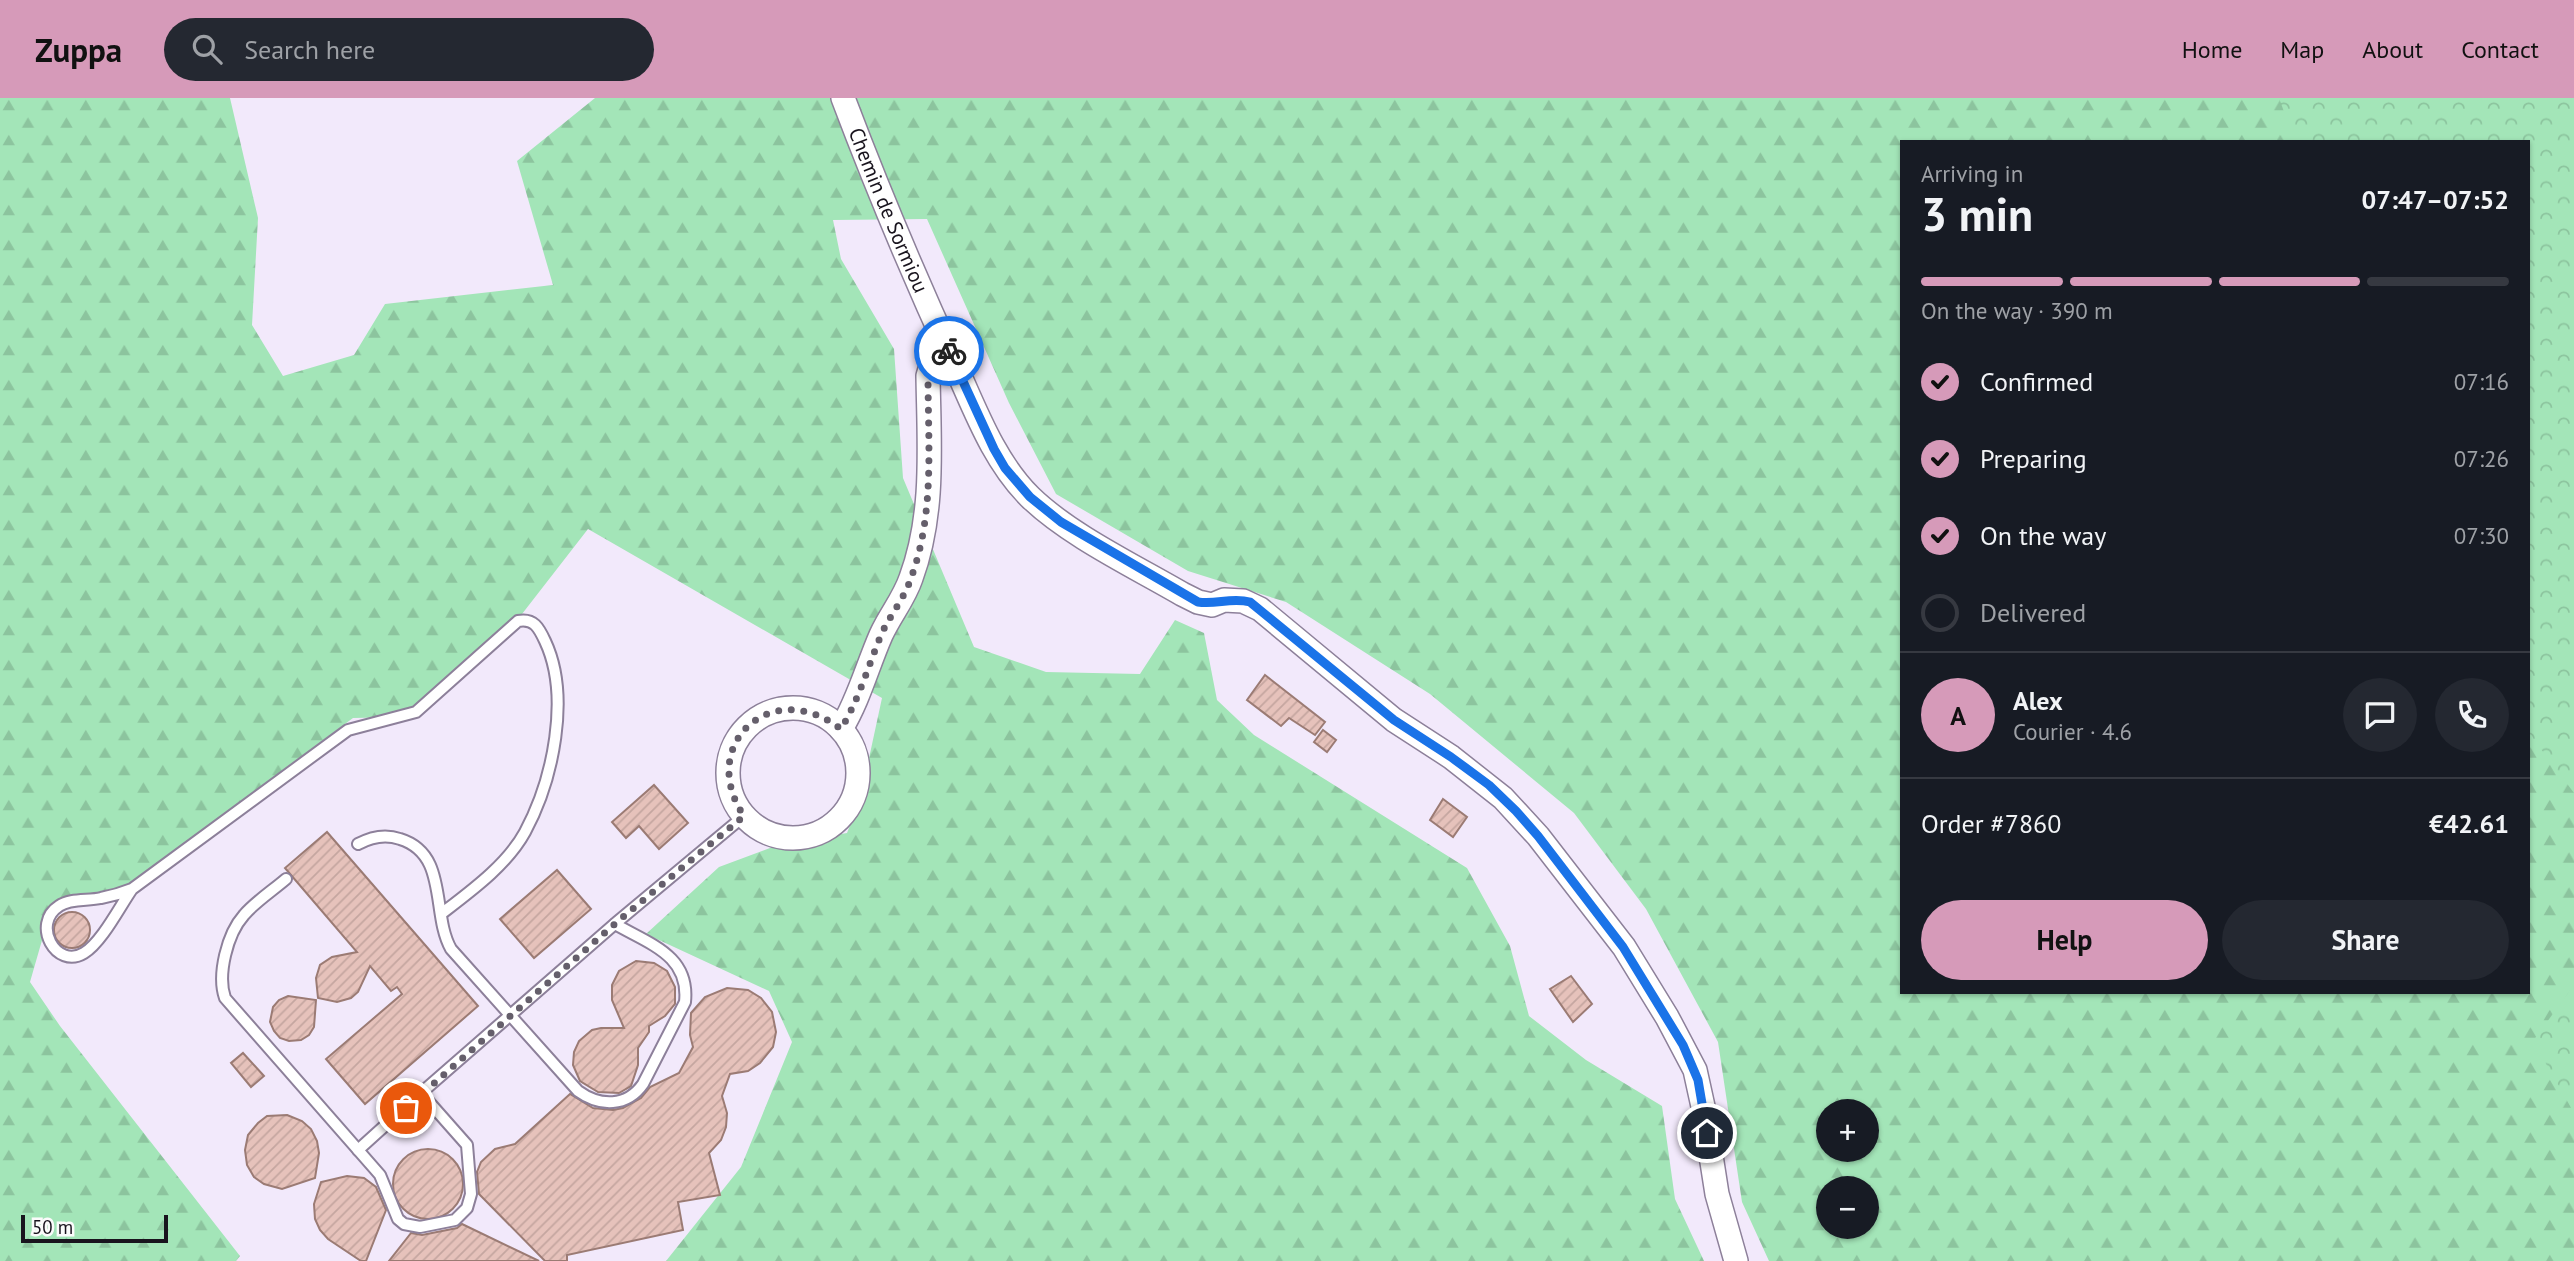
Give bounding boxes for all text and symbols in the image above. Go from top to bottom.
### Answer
search box [164,18,654,81]
text: Zuppa [35,28,122,71]
icon: search [188,30,226,68]
text: Search here [244,33,375,66]
text: Home [2182,34,2242,65]
text: Map [2280,34,2324,65]
text: About [2362,34,2423,65]
text: Contact [2461,34,2539,65]
street label: Chemin de Sormiou [843,124,935,297]
text: Arriving in [1921,159,2023,188]
text: 07:47–07:52 [2362,183,2509,216]
text: 3 min [1921,184,2033,244]
text: On the way · 390 m [1921,296,2113,325]
courier [914,316,984,386]
icon: bike [930,332,968,370]
icon: check [1921,363,1959,401]
text: Confirmed [1980,365,2093,398]
text: 07:16 [2454,367,2509,396]
icon: check [1921,440,1959,478]
text: Preparing [1980,442,2087,475]
text: 07:26 [2454,444,2509,473]
icon: check [1921,517,1959,555]
text: On the way [1980,519,2106,552]
text: 07:30 [2454,521,2509,550]
text: Delivered [1980,596,2086,629]
button: chat [2343,678,2417,752]
button: phone [2435,678,2509,752]
text: Alex [2013,684,2063,717]
text: A [1950,699,1966,732]
text: Courier · 4.6 [2013,717,2132,746]
text: Order #7860 [1921,807,2061,840]
text: €42.61 [2429,807,2509,840]
button: Help [1921,900,2208,980]
button: Share [2222,900,2509,980]
pin [376,1078,436,1138]
icon: bag [387,1089,425,1127]
map controls [1816,1099,1879,1239]
button: + [1816,1099,1879,1162]
pin [1677,1103,1737,1163]
icon: home [1688,1114,1726,1152]
button: − [1816,1176,1879,1239]
scale bar [21,1212,168,1244]
text: 50 m [32,1215,73,1239]

